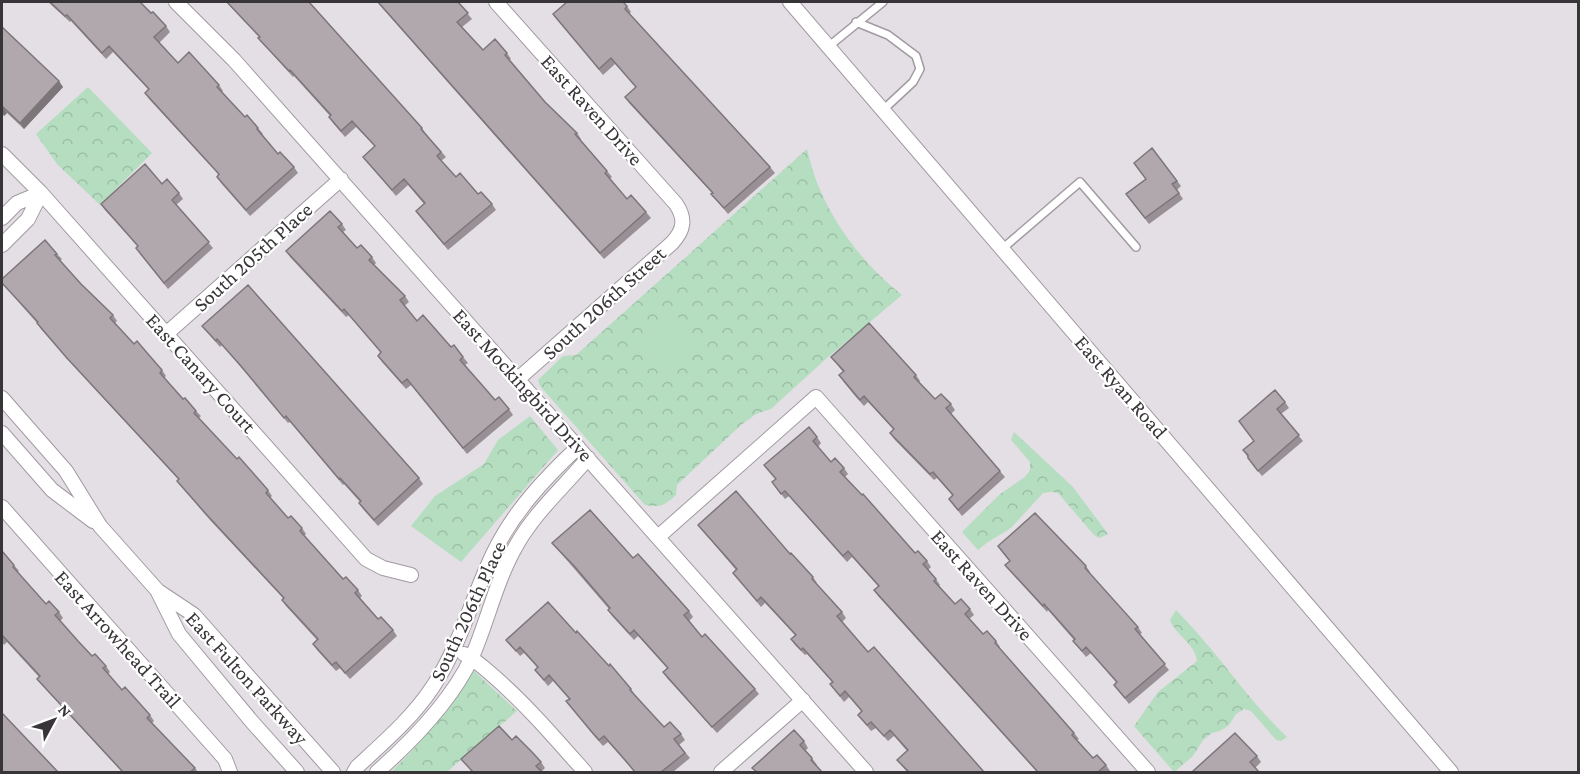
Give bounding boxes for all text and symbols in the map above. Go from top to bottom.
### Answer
street label: East Raven Drive [536,50,648,170]
street label: South 205th Place [189,198,317,316]
street label: South 206th Street [538,241,671,365]
street label: East Mockingbird Drive [448,304,598,466]
street label: East Canary Court [141,308,262,439]
street label: East Ryan Road [1070,331,1172,443]
street label: East Raven Drive [926,525,1038,645]
street label: South 206th Place [425,537,511,685]
street label: East Arrowhead Trail [50,565,186,713]
street label: East Fulton Parkway [181,606,313,750]
north arrow [24,690,84,750]
text: N [55,701,75,720]

